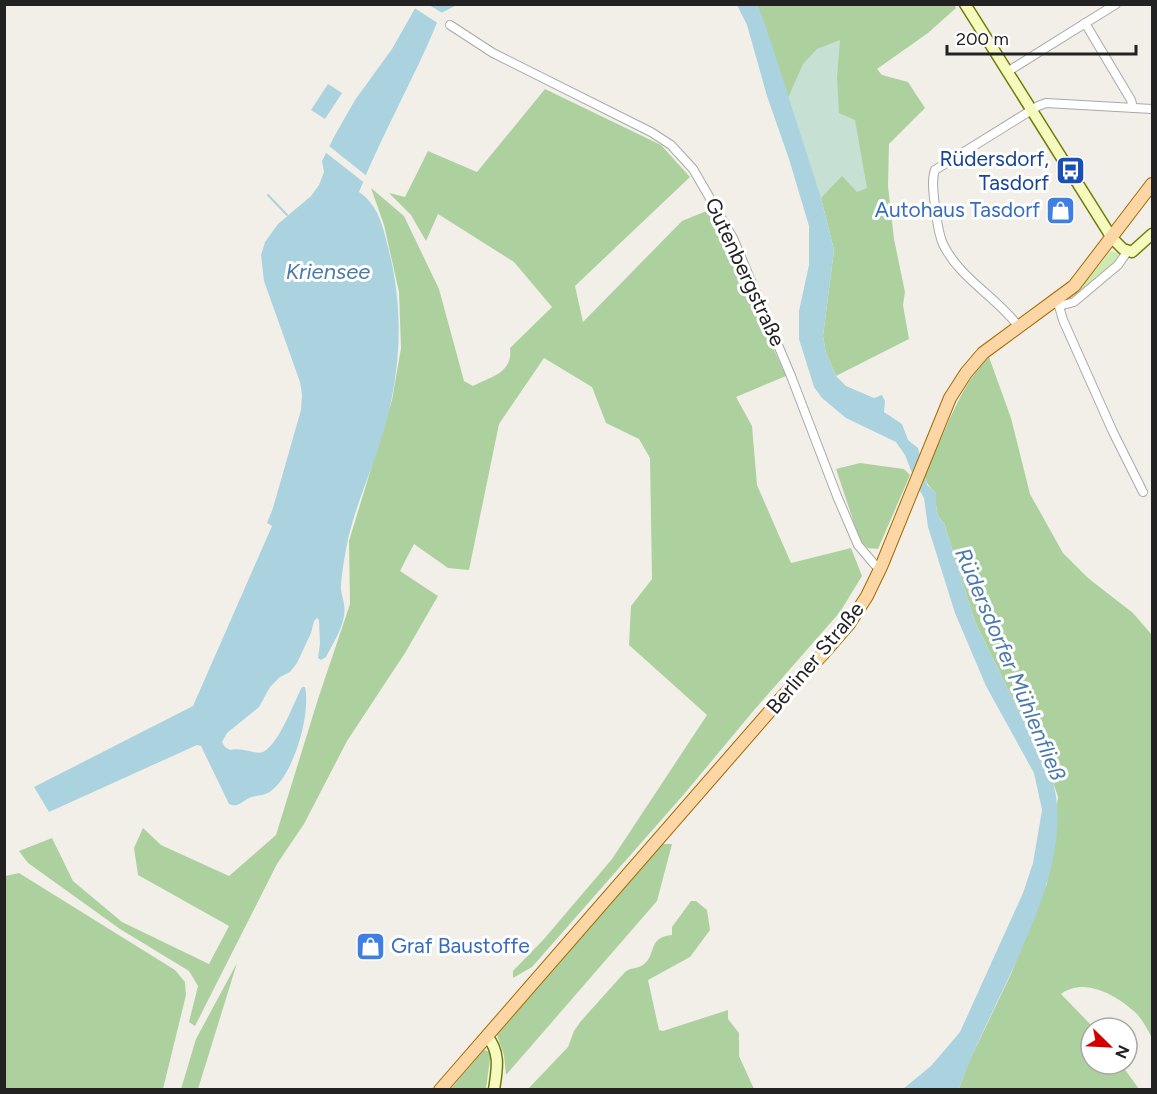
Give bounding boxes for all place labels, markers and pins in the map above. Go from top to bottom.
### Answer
place label: Rüdersdorf, Tasdorf [939,146,1049,195]
bus stop icon: Rüdersdorf, Tasdorf [1054,155,1086,187]
shop icon: Autohaus Tasdorf [1045,194,1077,226]
place label: Autohaus Tasdorf [875,197,1040,222]
shop icon: Graf Baustoffe [354,930,386,962]
place label: Graf Baustoffe [391,933,530,958]

